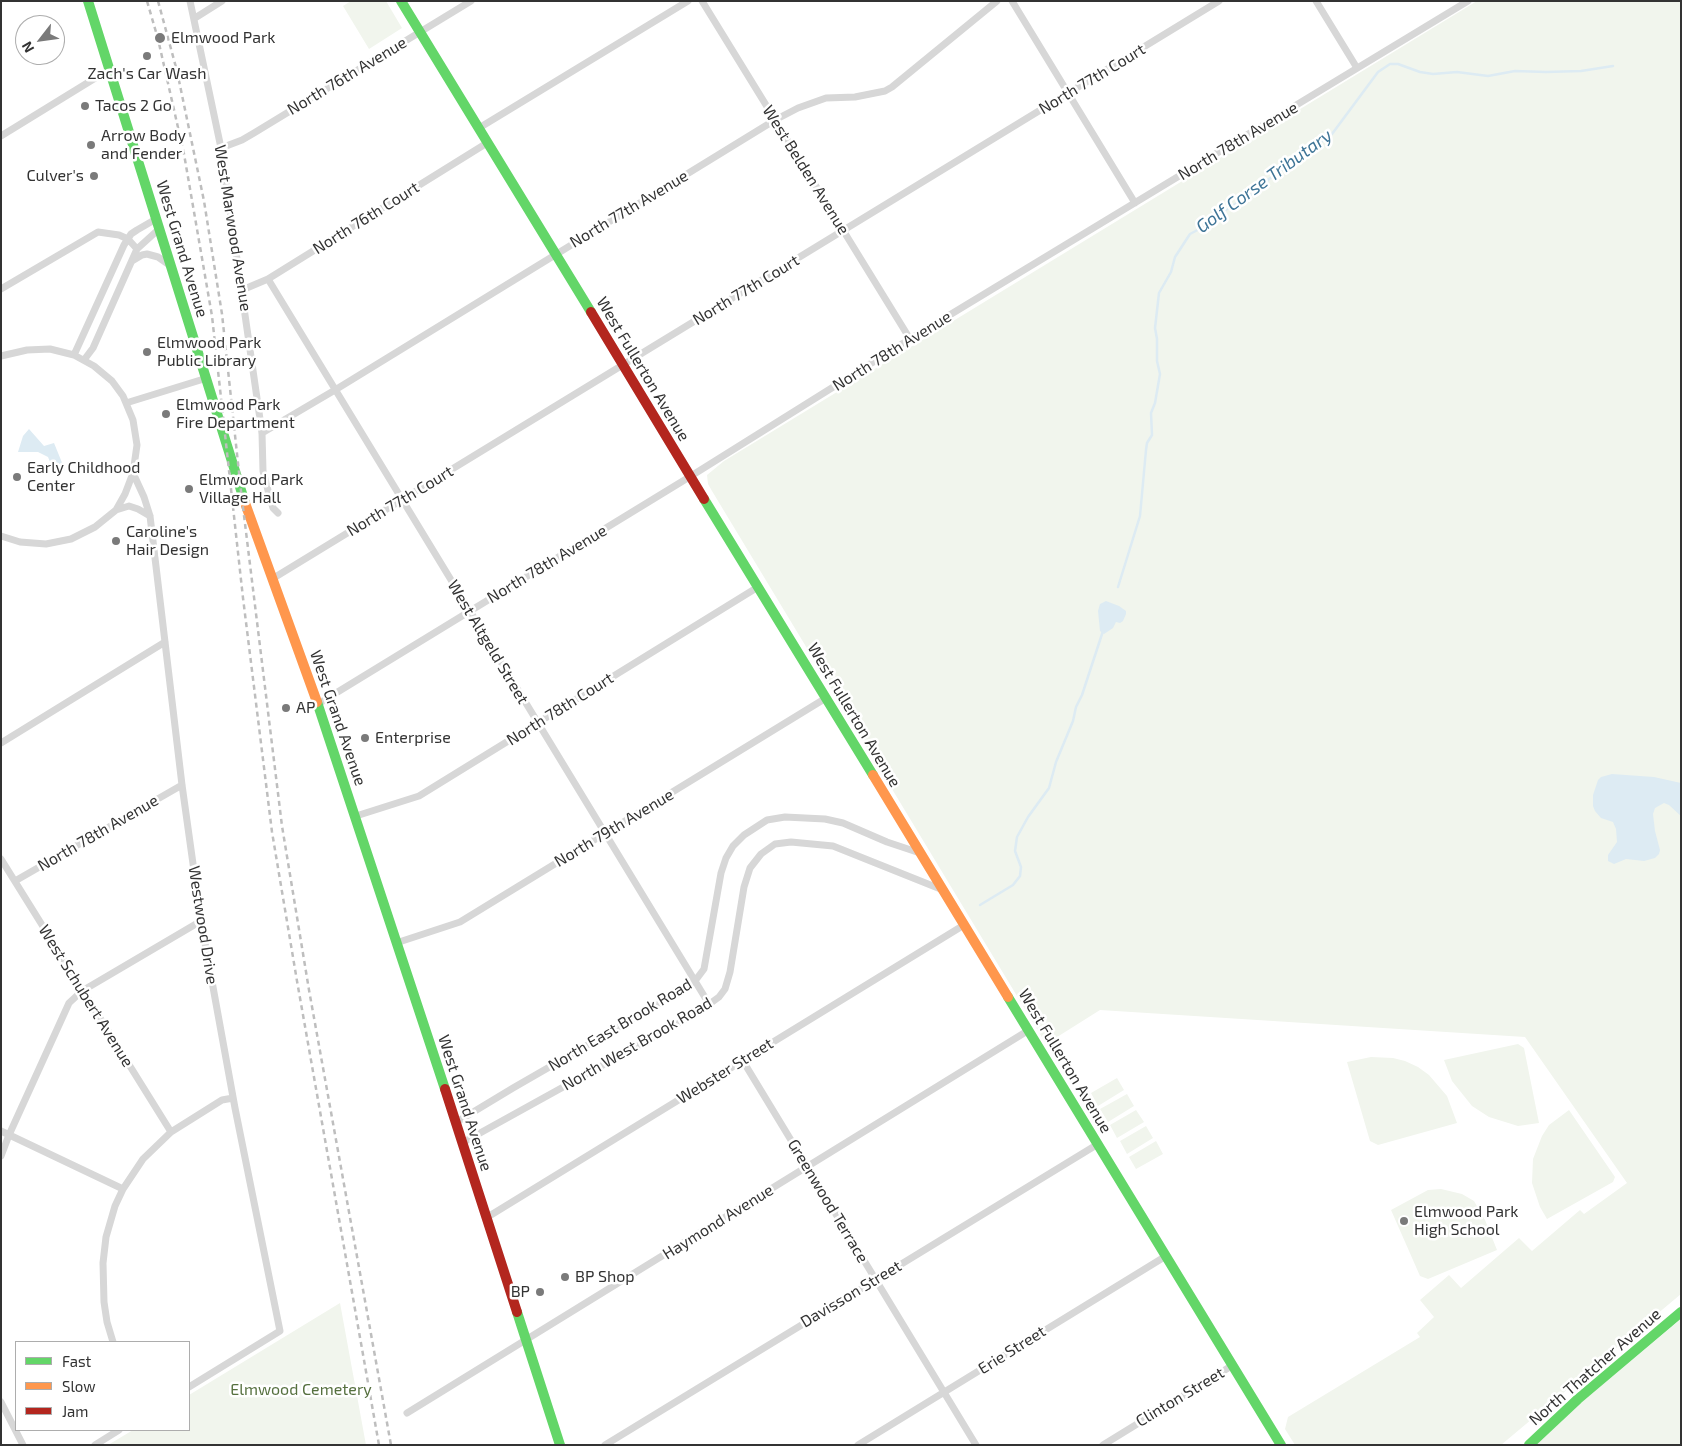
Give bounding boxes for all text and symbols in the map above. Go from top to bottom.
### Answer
north arrow [15,15,65,65]
place label: Elmwood Park [171,28,275,48]
marker: Elmwood Park [153,31,167,45]
street label: North 76th Avenue [284,33,410,119]
text: N [18,39,37,56]
street label: North 77th Court [1035,40,1149,118]
marker: Zach's Car Wash [141,50,153,62]
place label: Zach's Car Wash [88,64,206,84]
place label: Tacos 2 Go [95,96,172,116]
street label: North 78th Avenue [1175,98,1301,184]
marker: Tacos 2 Go [79,100,91,112]
street label: West Belden Avenue [758,102,854,238]
water label: Golf Corse Tributary [1192,124,1336,238]
place label: Arrow Body and Fender [101,126,186,164]
marker: Arrow Body and Fender [85,139,97,151]
street label: West Marwood Avenue [210,143,256,313]
place label: Culver's [26,166,84,186]
street label: North 77th Avenue [566,166,692,252]
marker: Culver's [88,170,100,182]
street label: West Grand Avenue [152,178,212,320]
street label: North 76th Court [309,178,423,258]
street label: North 77th Court [689,251,803,329]
street label: West Fullerton Avenue [592,293,694,445]
street label: North 78th Avenue [829,307,955,395]
place label: Elmwood Park Public Library [157,333,261,371]
marker: Elmwood Park Public Library [141,346,153,358]
place label: Elmwood Park Fire Department [176,395,295,433]
marker: Elmwood Park Fire Department [160,408,172,420]
place label: Early Childhood Center [27,458,141,496]
street label: North 77th Court [343,462,457,540]
place label: Elmwood Park Village Hall [199,470,303,508]
marker: Early Childhood Center [11,471,23,483]
marker: Elmwood Park Village Hall [183,483,195,495]
street label: North 78th Avenue [484,521,610,607]
place label: Caroline's Hair Design [126,522,209,560]
marker: Caroline's Hair Design [110,535,122,547]
street label: West Altgeld Street [443,576,533,708]
street label: West Fullerton Avenue [803,639,905,791]
street label: West Grand Avenue [306,648,370,788]
street label: North 78th Court [503,668,617,750]
place label: AP [296,698,315,718]
marker: AP [280,702,292,714]
place label: Enterprise [375,728,451,748]
marker: Enterprise [359,732,371,744]
street label: North 79th Avenue [551,785,677,871]
street label: North 78th Avenue [34,791,162,875]
street label: Westwood Drive [184,864,222,986]
street label: West Schubert Avenue [34,921,138,1071]
street label: North East Brook Road [545,975,695,1075]
street label: West Fullerton Avenue [1014,985,1116,1137]
street label: North West Brook Road [559,993,715,1095]
street label: West Grand Avenue [434,1032,496,1174]
street label: Webster Street [673,1034,777,1108]
street label: Greenwood Terrace [784,1136,872,1266]
street label: Haymond Avenue [659,1180,777,1264]
place label: Elmwood Park High School [1414,1202,1518,1240]
marker: Elmwood Park High School [1398,1215,1410,1227]
street label: Davisson Street [797,1256,905,1332]
place label: BP Shop [575,1267,635,1287]
marker: BP Shop [559,1271,571,1283]
place label: BP [511,1282,530,1302]
marker: BP [534,1286,546,1298]
street label: North Thatcher Avenue [1525,1304,1665,1430]
street label: Erie Street [975,1322,1049,1378]
legend [15,1341,190,1431]
text: Fast [62,1352,91,1370]
street label: Clinton Street [1132,1363,1228,1431]
text: Slow [62,1377,96,1395]
park label: Elmwood Cemetery [230,1380,372,1400]
text: Jam [62,1402,88,1420]

